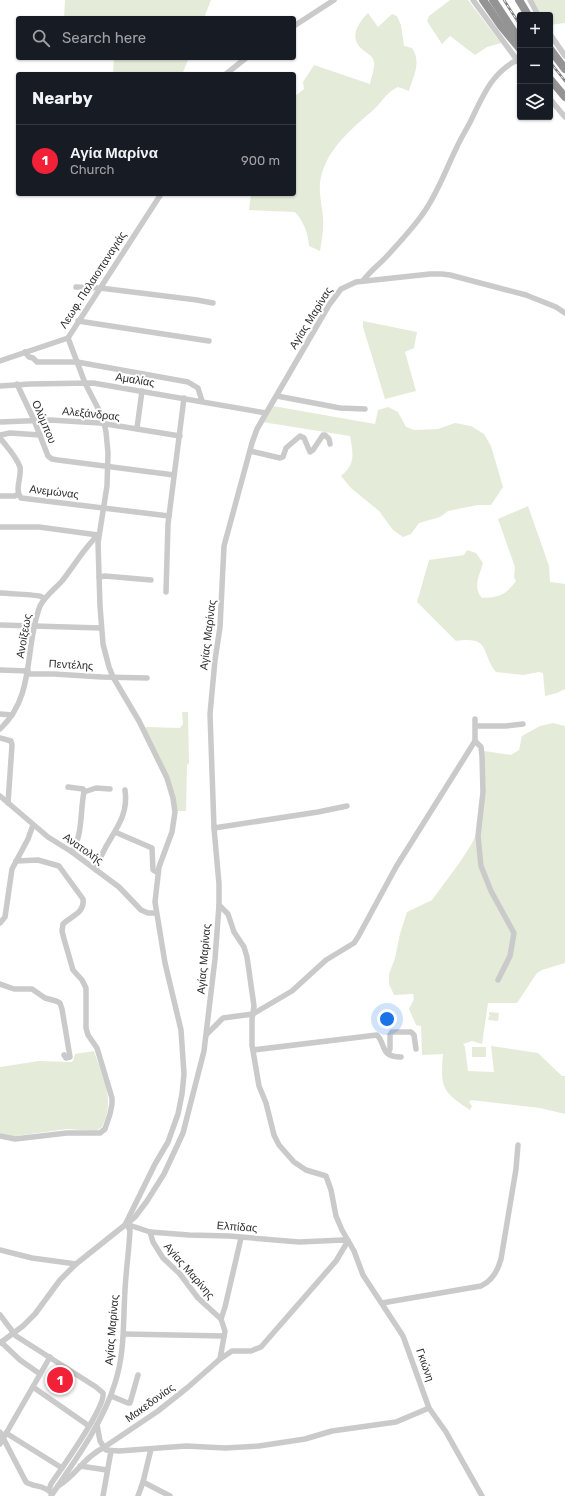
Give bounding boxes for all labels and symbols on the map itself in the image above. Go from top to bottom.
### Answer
street label: Λεωφ. Παλαιοπαναγιάς [57,229,129,331]
street label: Αγίας Μαρίνας [287,285,335,351]
street label: Αμαλίας [114,370,156,390]
street label: Ολύμπου [29,398,59,446]
street label: Αλεξάνδρας [61,404,121,424]
street label: Ανεμώνας [29,483,79,501]
street label: Αγίας Μαρίνας [197,599,219,671]
street label: Ανοίξεως [14,613,34,659]
street label: Πεντέλης [48,657,94,673]
street label: Ανατολής [60,830,106,868]
street label: Αγίας Μαρίνας [194,923,214,995]
your location [377,1009,397,1029]
street label: Ελπίδας [216,1219,258,1235]
street label: Αγίας Μαρίνης [161,1240,217,1302]
street label: Αγίας Μαρίνας [102,1294,122,1366]
street label: Γκιώνη [413,1347,437,1383]
pin: 1 [47,1365,73,1395]
street label: Μακεδονίας [123,1381,177,1425]

